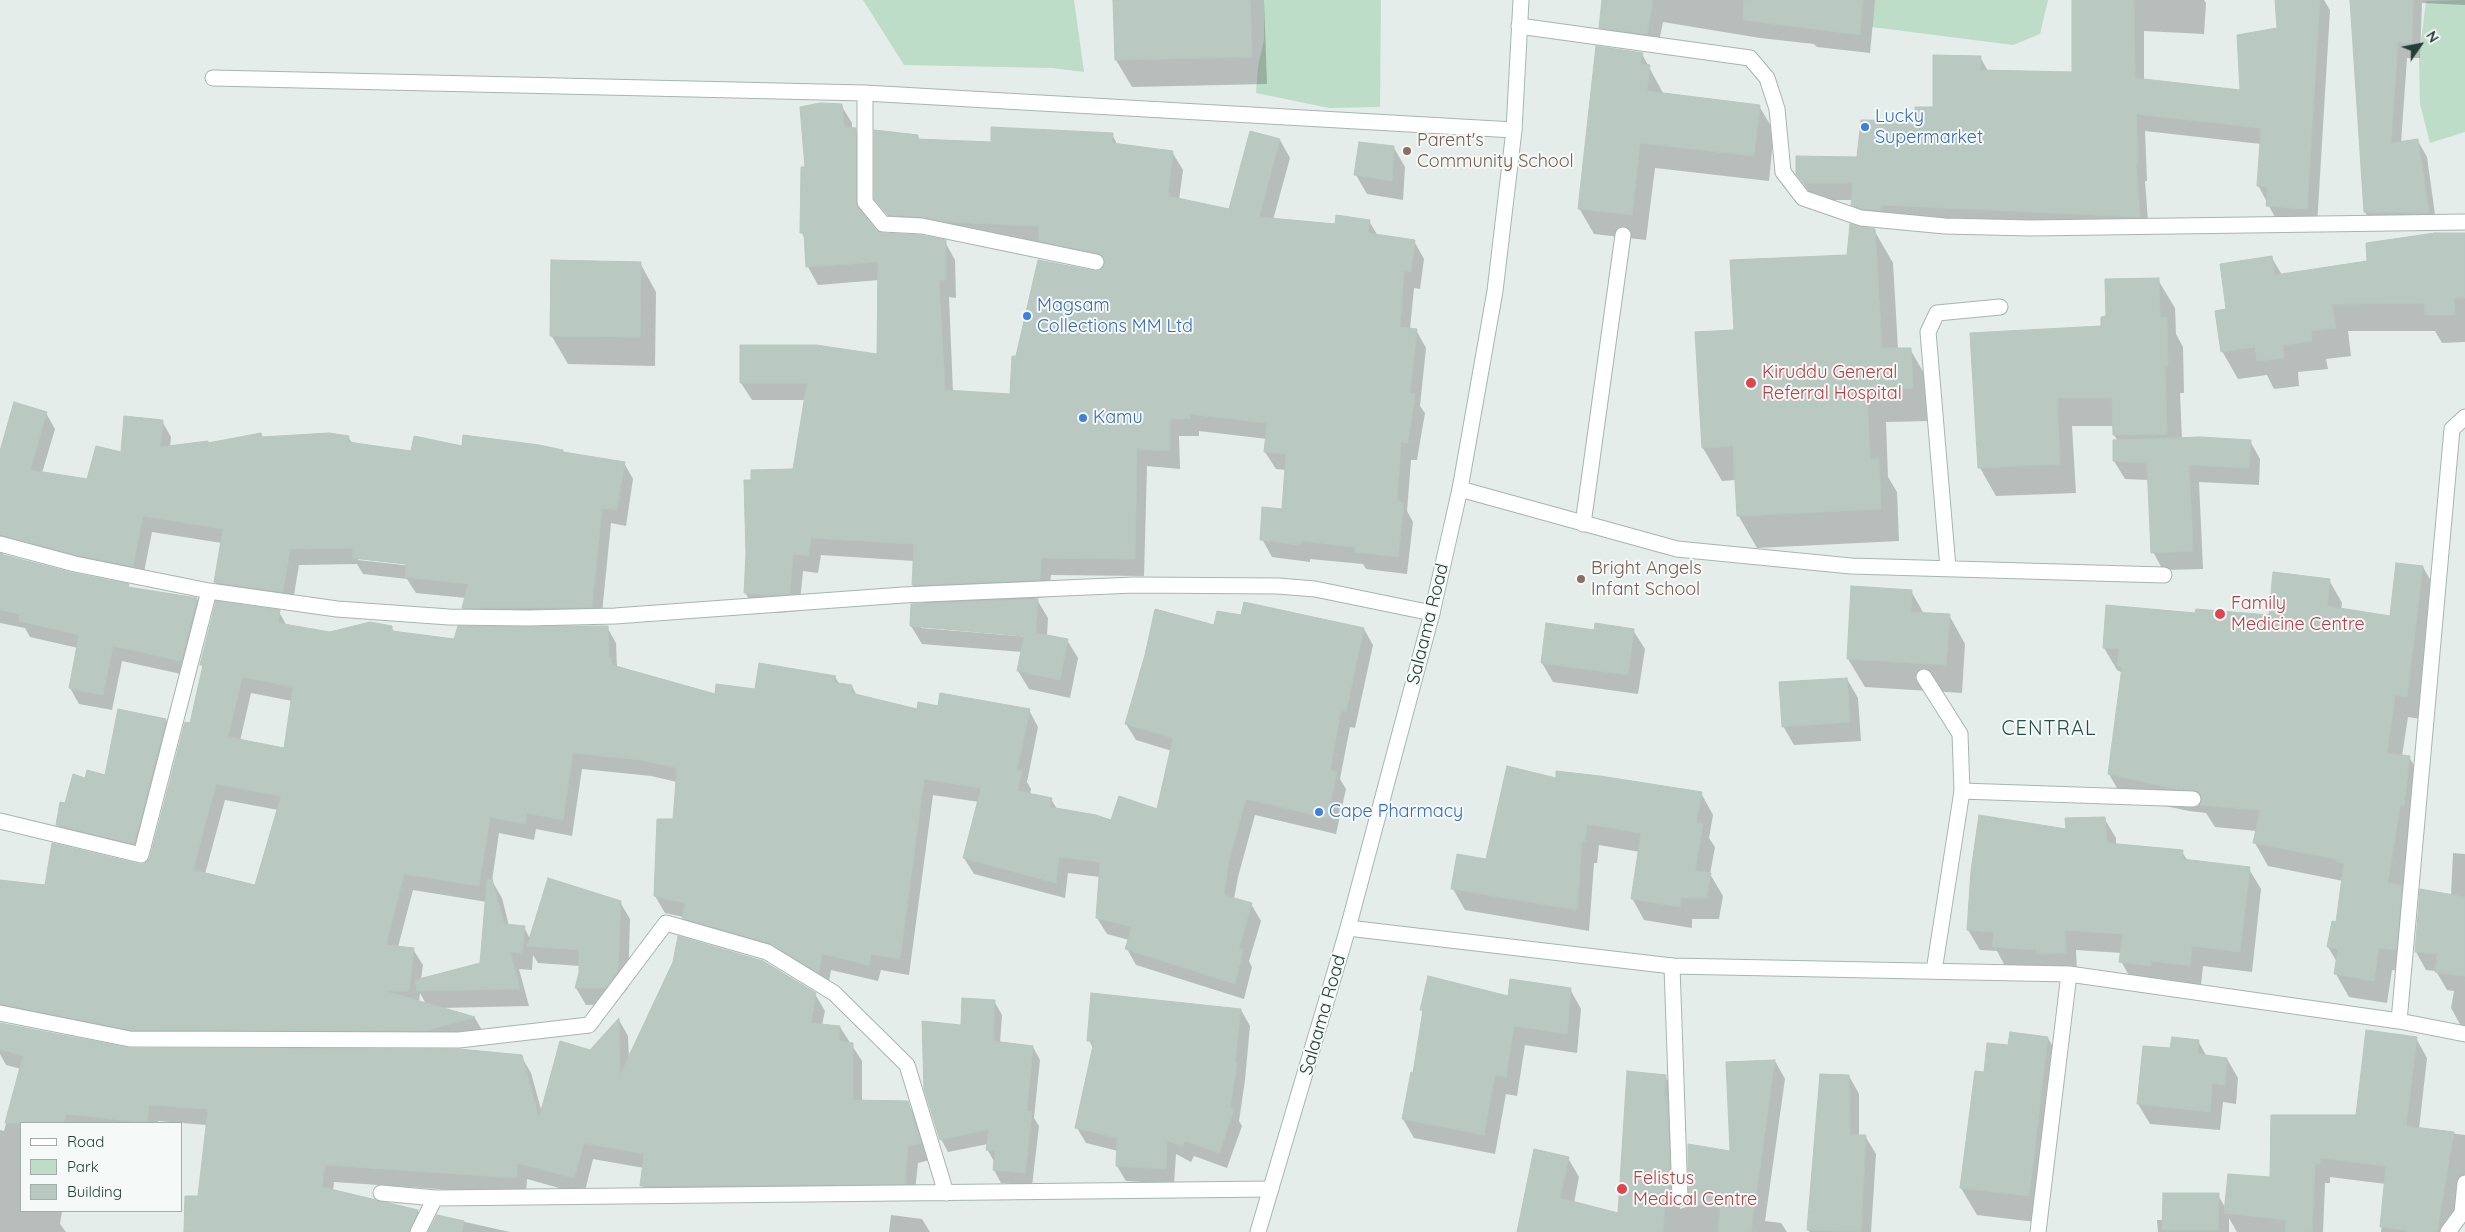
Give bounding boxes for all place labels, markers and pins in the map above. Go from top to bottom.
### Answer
place label: Lucky Supermarket [1875,106,1983,148]
marker: Lucky Supermarket [1859,121,1871,133]
place label: Parent's Community School [1417,130,1574,172]
marker: Parent's Community School [1401,145,1413,157]
place label: Magsam Collections MM Ltd [1037,295,1193,338]
marker: Magsam Collections MM Ltd [1021,310,1033,322]
place label: Kiruddu General Referral Hospital [1762,362,1902,404]
marker: Kiruddu General Referral Hospital [1744,376,1758,390]
place label: Kamu [1093,407,1143,429]
marker: Kamu [1077,412,1089,424]
place label: Bright Angels Infant School [1591,558,1702,600]
marker: Bright Angels Infant School [1575,573,1587,585]
place label: Family Medicine Centre [2231,593,2365,636]
marker: Family Medicine Centre [2213,607,2227,621]
place label: Cape Pharmacy [1329,801,1463,823]
marker: Cape Pharmacy [1313,806,1325,818]
place label: Felistus Medical Centre [1633,1168,1757,1210]
marker: Felistus Medical Centre [1615,1182,1629,1196]

